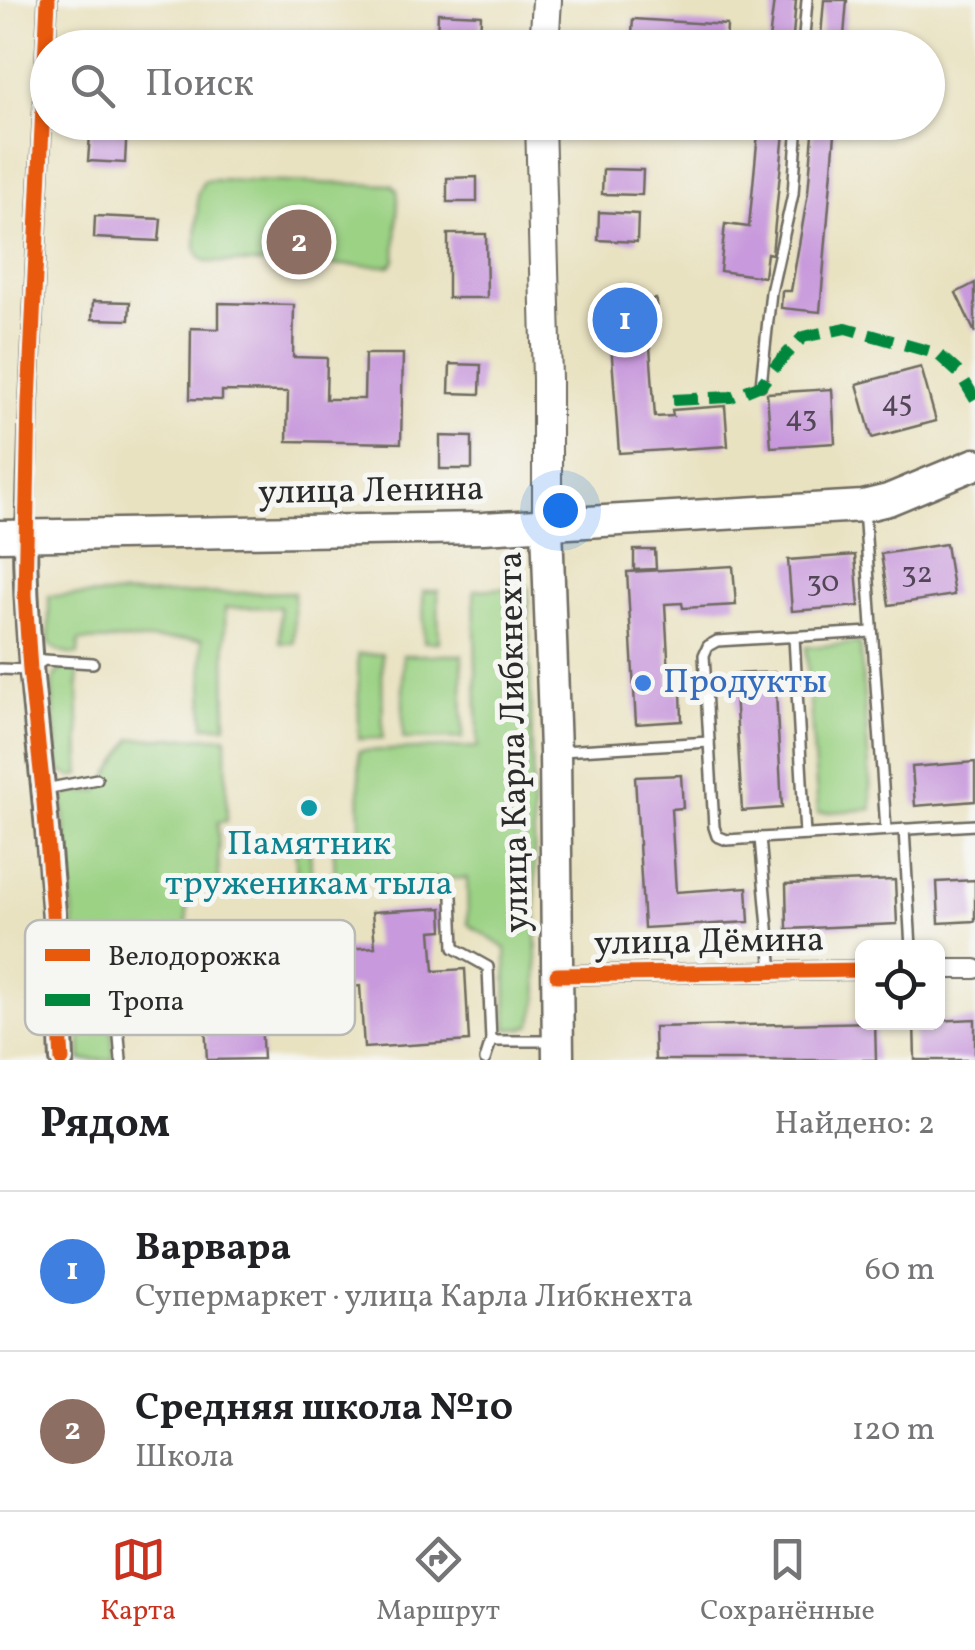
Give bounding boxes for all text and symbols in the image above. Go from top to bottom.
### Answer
search box [30,30,945,140]
icon: search [65,58,120,113]
text: Поиск [145,59,254,112]
pin: 2 [266,204,332,280]
pin: 1 [592,282,658,358]
house number: 45 [881,382,913,424]
house number: 43 [785,397,817,439]
street label: улица Ленина [258,466,484,518]
your location [535,485,586,536]
street label: улица Карла Либкнехта [488,551,542,933]
house number: 32 [901,553,933,595]
house number: 30 [807,562,839,604]
place label: Продукты [663,659,827,707]
marker: Продукты [632,672,654,694]
marker: Памятник труженикам тыла [298,797,320,819]
place label: Памятник труженикам тыла [165,821,453,909]
street label: улица Дёмина [593,917,825,969]
legend [25,920,355,1035]
text: Велодорожка [108,938,281,977]
map controls [855,940,945,1030]
button: locate [855,940,945,1030]
text: Тропа [108,983,184,1022]
text: Рядом [40,1096,170,1155]
text: Найдено: 2 [775,1103,935,1147]
text: Варвара [135,1223,291,1276]
text: 1 [66,1249,79,1293]
text: 60 m [865,1249,935,1293]
text: Супермаркет · улица Карла Либкнехта [135,1276,693,1320]
text: Средняя школа №10 [135,1383,513,1436]
text: 2 [64,1409,81,1453]
text: 120 m [852,1409,935,1453]
text: Школа [135,1436,234,1480]
tab: Карта [100,1532,176,1631]
tab: Маршрут [376,1532,500,1631]
tab: Сохранённые [700,1532,875,1631]

